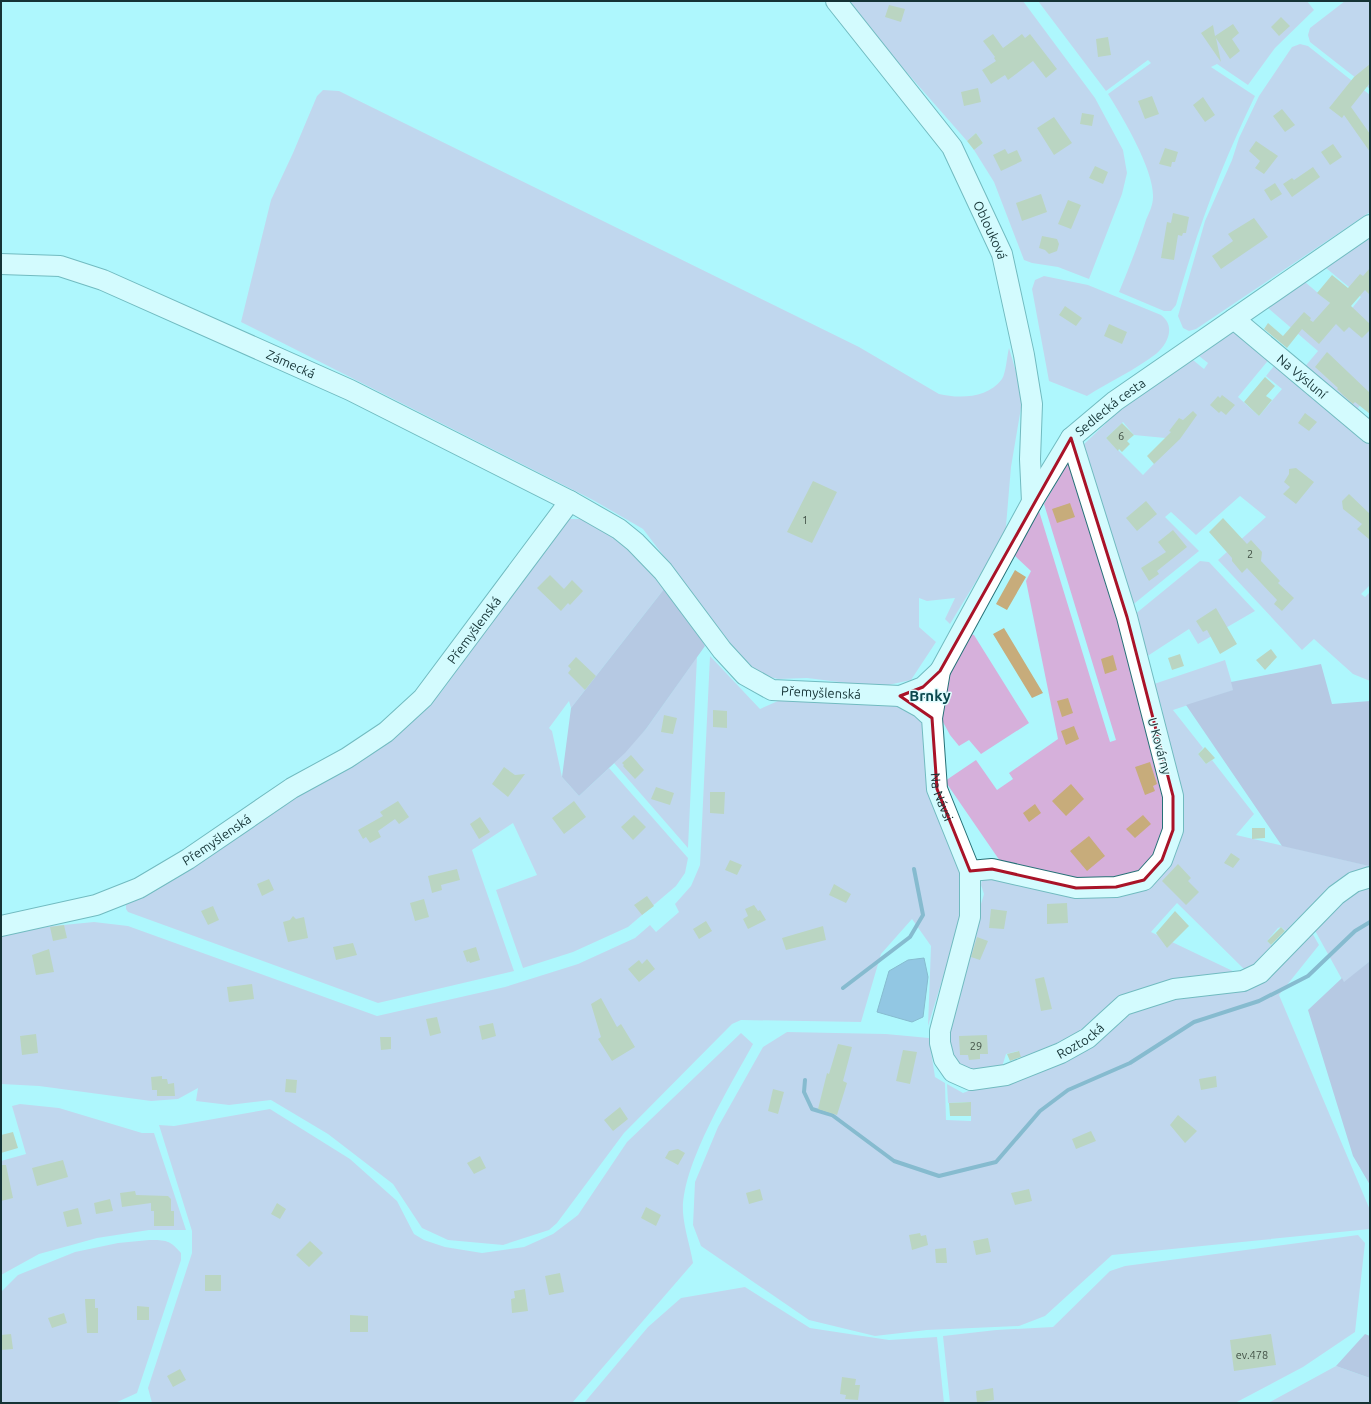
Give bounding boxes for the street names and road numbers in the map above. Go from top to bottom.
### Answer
street label: Oblouková [971,198,1010,260]
street label: Zámecká [264,347,317,381]
street label: Na Výsluní [1274,351,1331,402]
street label: Sedlecká cesta [1072,375,1148,439]
street label: Přemyšlenská [444,594,503,666]
street label: Přemyšlenská [781,683,861,701]
street label: U Kovárny [1146,716,1174,776]
street label: Na Návsi [929,772,956,823]
street label: Přemyšlenská [180,811,254,868]
street label: Roztocká [1054,1020,1107,1061]

